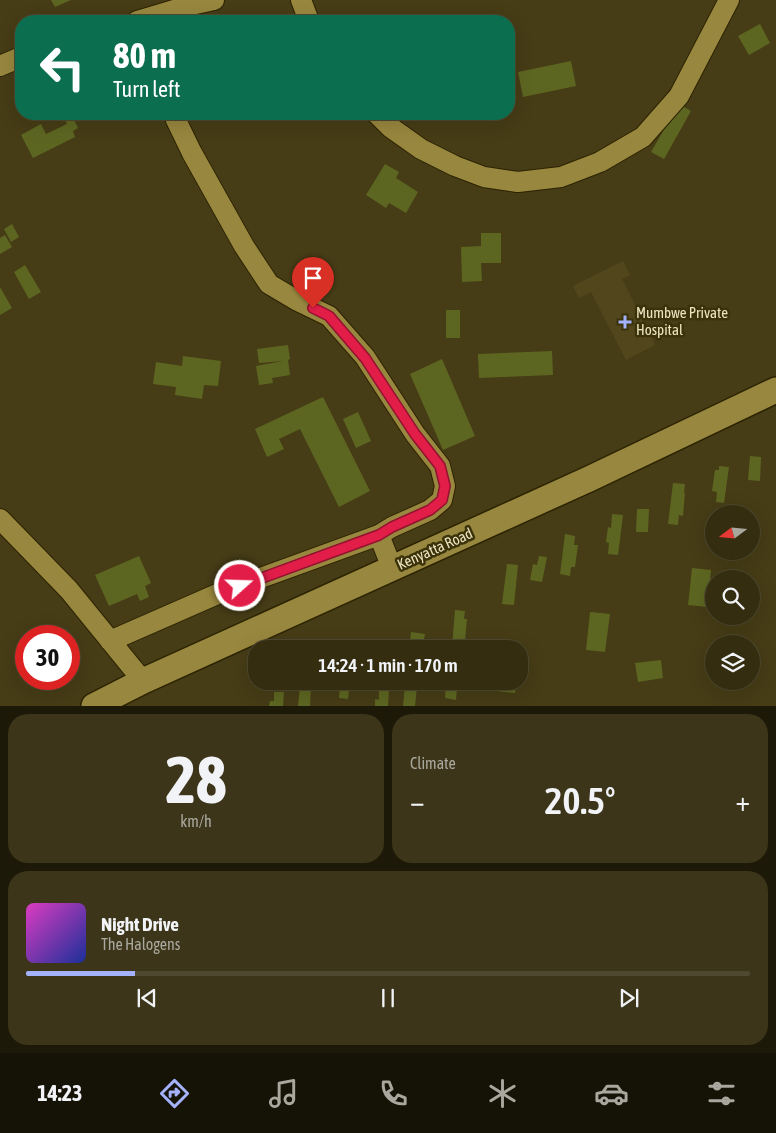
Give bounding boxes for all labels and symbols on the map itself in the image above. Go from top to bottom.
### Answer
pin [292,257,334,308]
place label: Mumbwe Private Hospital [636,304,728,338]
marker: Mumbwe Private Hospital [618,315,632,329]
north arrow [705,505,760,560]
street label: Kenyatta Road [395,524,475,573]
position arrow [213,559,265,611]
speed limit sign: 30 [15,625,80,690]

